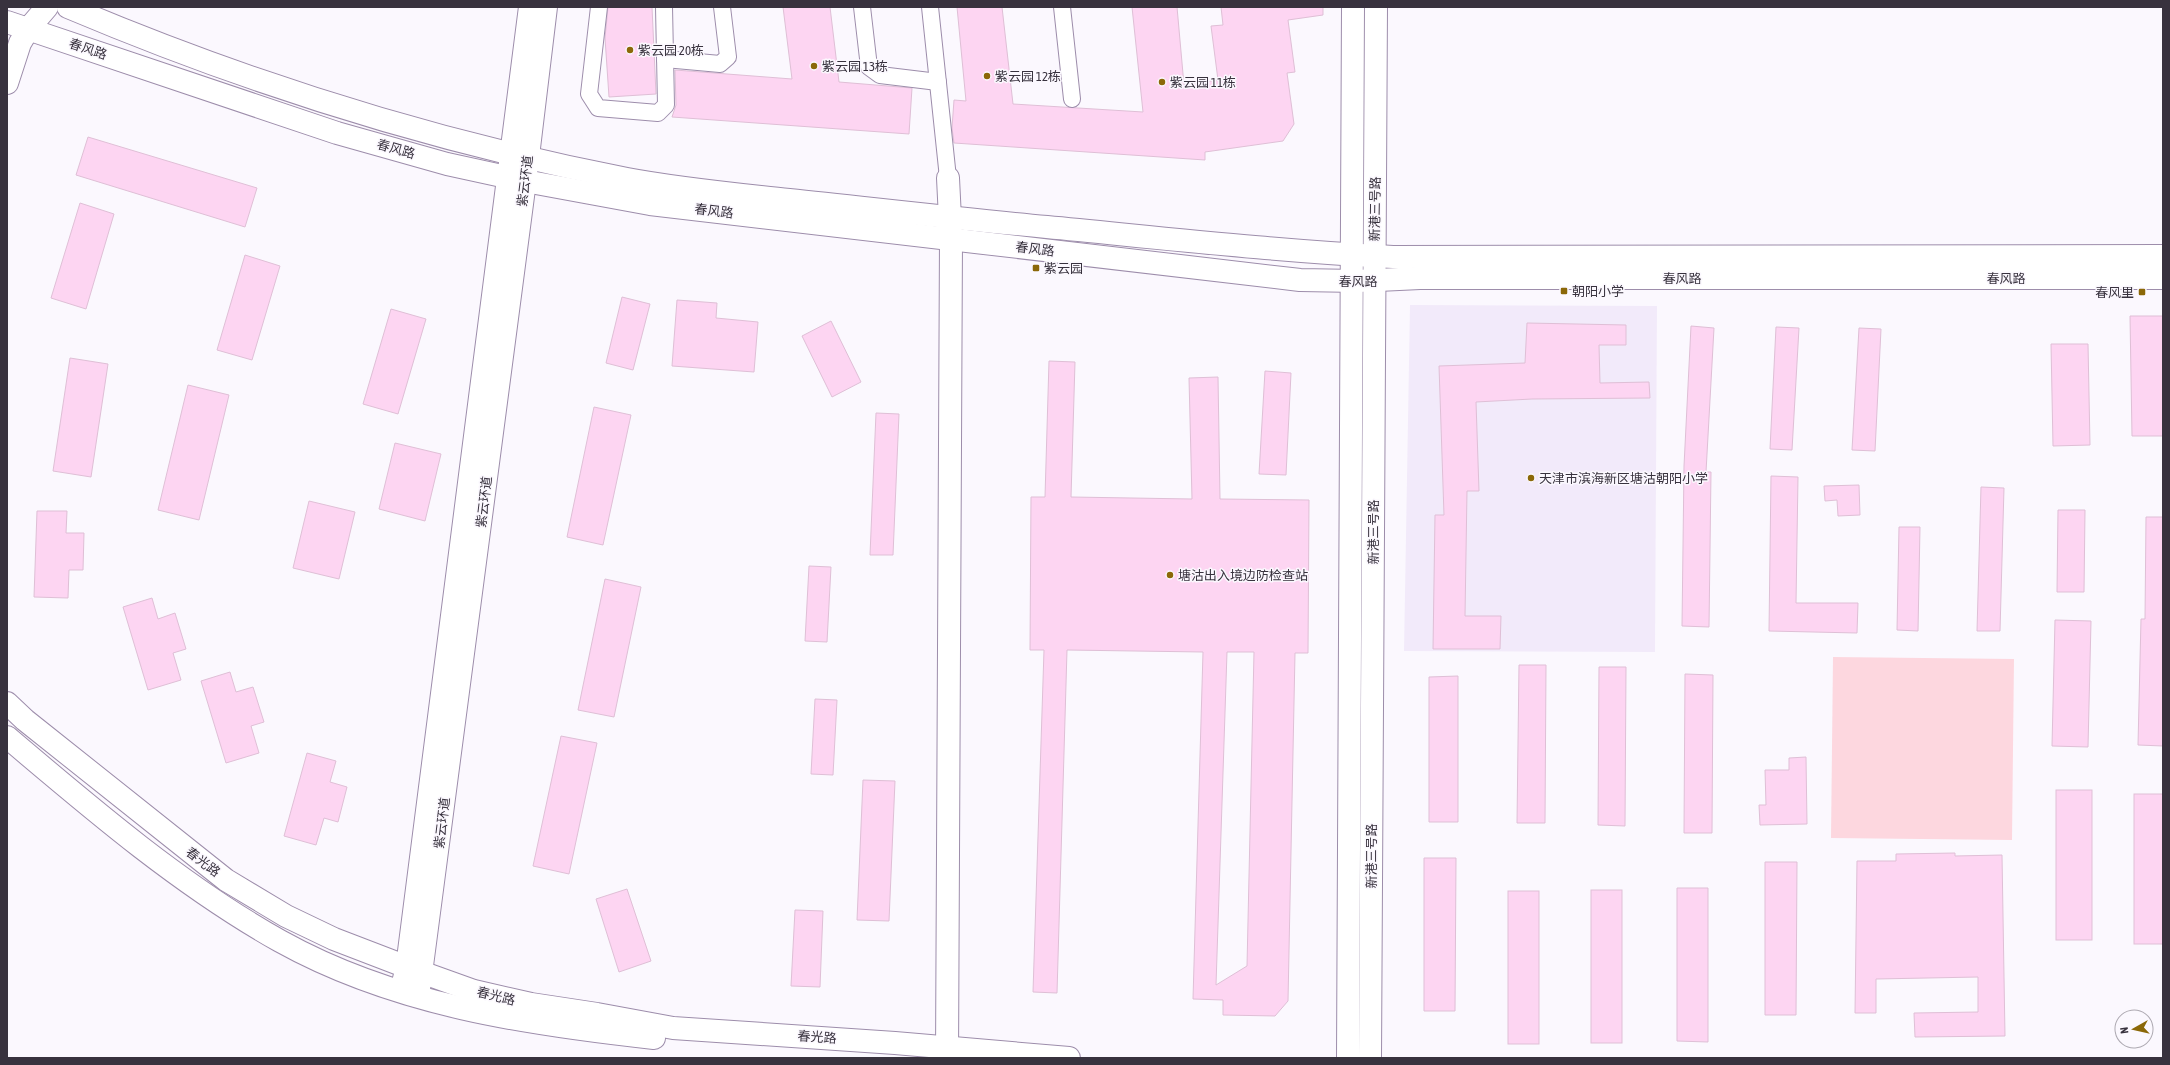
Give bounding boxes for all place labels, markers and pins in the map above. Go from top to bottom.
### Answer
place label: 紫云园 20栋 [638,43,704,58]
marker: 紫云园 20栋 [625,45,635,55]
place label: 紫云园 13栋 [822,59,888,74]
marker: 紫云园 13栋 [809,61,819,71]
place label: 紫云园 12栋 [995,69,1061,84]
marker: 紫云园 12栋 [982,71,992,81]
place label: 紫云园 11栋 [1170,75,1236,90]
marker: 紫云园 11栋 [1157,77,1167,87]
place label: 紫云园 [1044,261,1083,276]
marker: 紫云园 [1031,263,1041,273]
place label: 朝阳小学 [1572,284,1624,299]
place label: 春风里 [2095,285,2134,300]
marker: 朝阳小学 [1559,286,1569,296]
marker: 春风里 [2137,287,2147,297]
place label: 天津市滨海新区塘沽朝阳小学 [1539,471,1708,486]
marker: 天津市滨海新区塘沽朝阳小学 [1526,473,1536,483]
place label: 塘沽出入境边防检查站 [1178,568,1308,583]
marker: 塘沽出入境边防检查站 [1165,570,1175,580]

